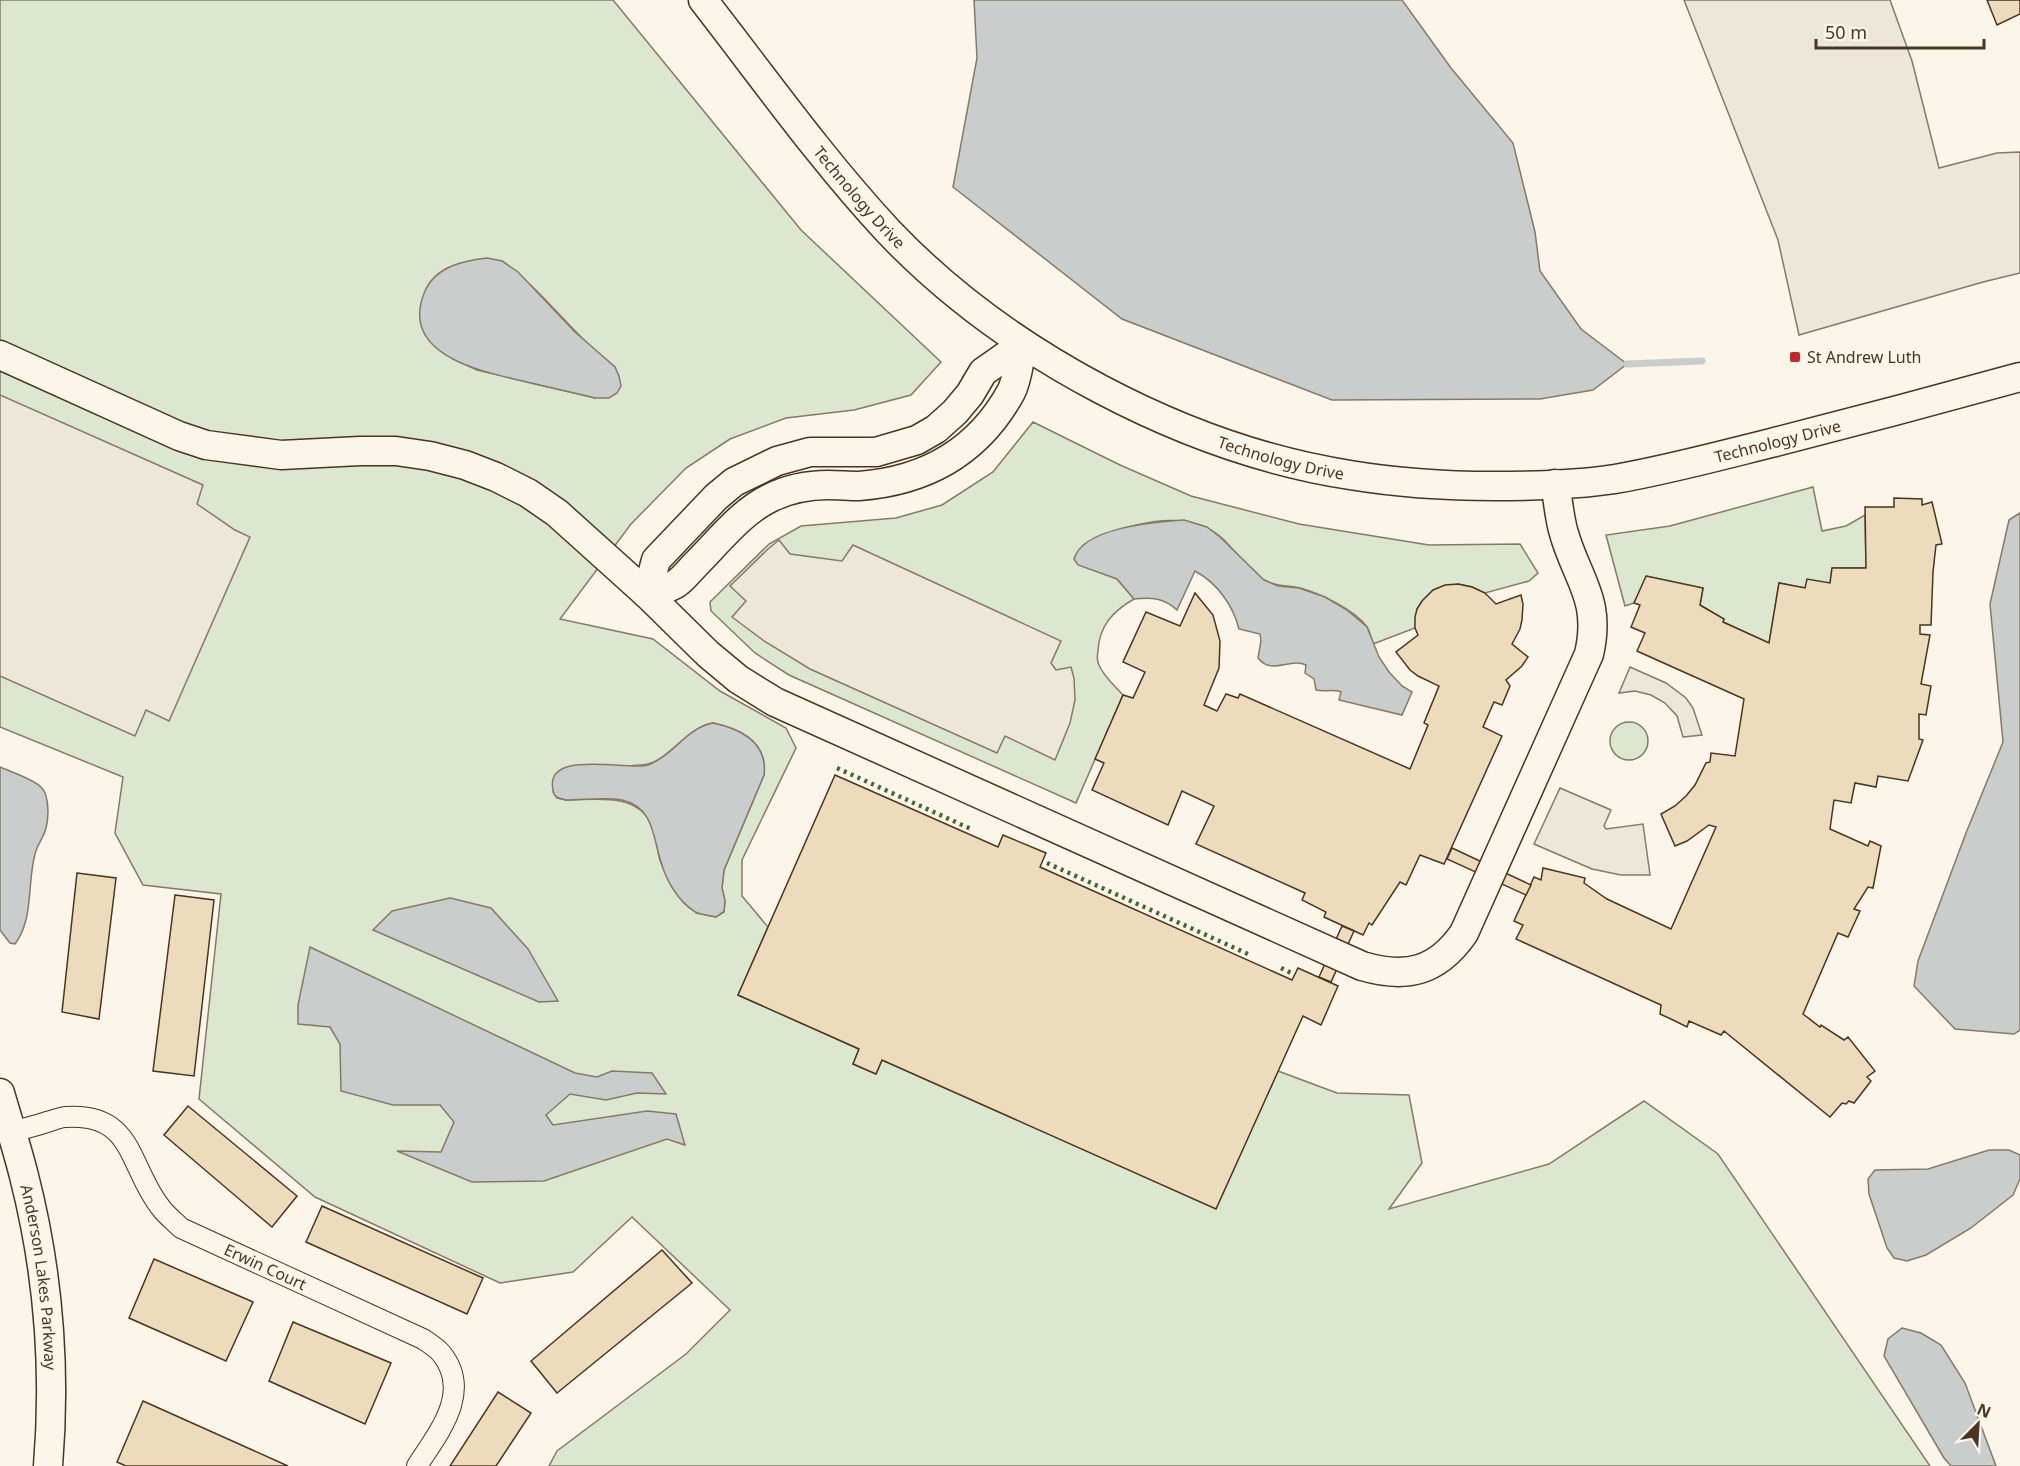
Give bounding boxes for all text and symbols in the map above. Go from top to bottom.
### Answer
scale bar [1816,12,1984,50]
text: 50 m [1825,20,1867,44]
street label: Technology Drive [809,141,910,254]
place label: St Andrew Luth [1807,346,1921,368]
marker: St Andrew Luth [1788,350,1802,364]
street label: Technology Drive [1712,415,1843,468]
street label: Technology Drive [1215,431,1346,485]
street label: Anderson Lakes Parkway [15,1182,62,1371]
street label: Erwin Court [221,1238,310,1295]
north arrow [1948,1394,2008,1454]
text: N [1974,1398,1995,1423]

